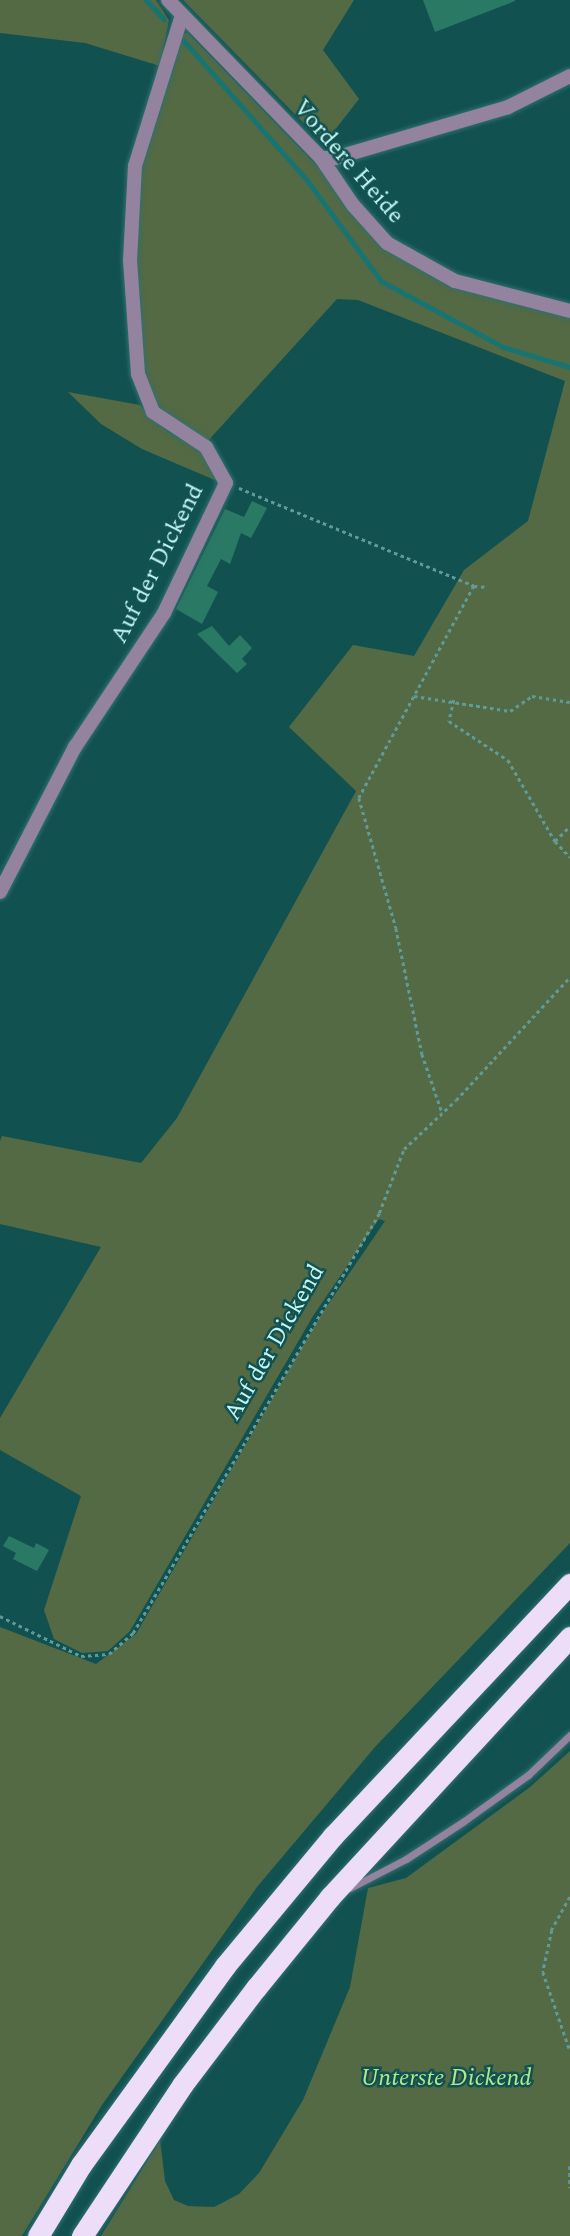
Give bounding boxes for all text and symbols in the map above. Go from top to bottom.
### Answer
street label: Vordere Heide [286,94,410,230]
street label: Auf der Dickend [105,479,211,649]
street label: Auf der Dickend [219,1260,331,1426]
park label: Unterste Dickend [361,2065,531,2093]

